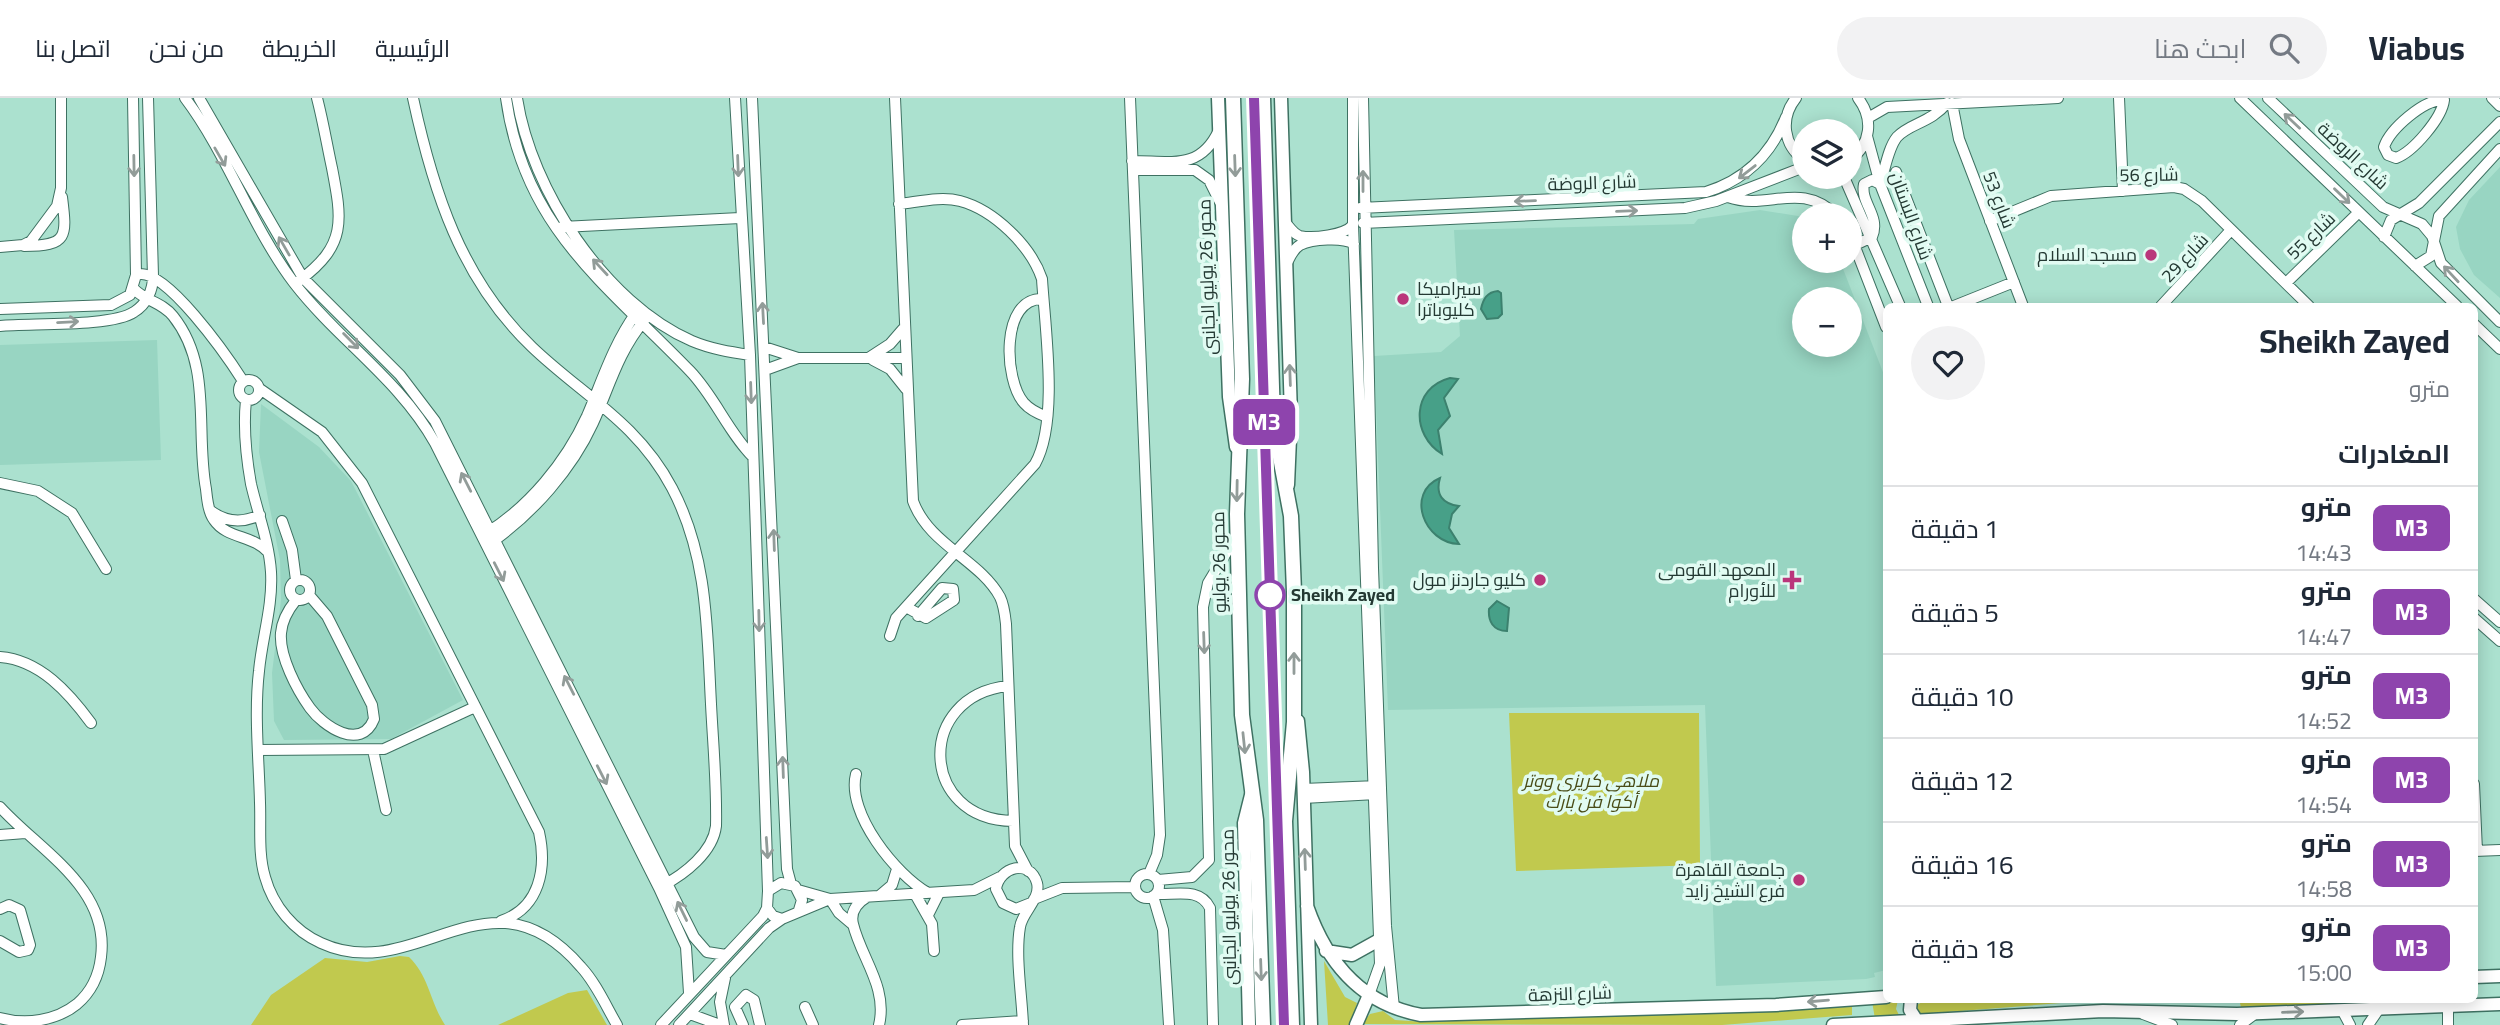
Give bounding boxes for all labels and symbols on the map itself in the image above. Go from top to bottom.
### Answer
one-way arrow [2284,112,2301,129]
street label: شارع الروضة [2310,113,2397,198]
one-way arrow [213,146,227,166]
one-way arrow [127,154,141,177]
one-way arrow [732,154,745,177]
one-way arrow [1229,154,1242,177]
street label: شارع 56 [2119,157,2179,192]
street label: شارع الروضة [1547,164,1637,201]
one-way arrow [1739,164,1757,179]
street label: شارع 53 [1973,166,2025,233]
street label: شارع البستان [1880,167,1943,265]
one-way arrow [1356,170,1370,193]
one-way arrow [2334,188,2351,205]
one-way arrow [1514,195,1537,208]
street label: محور 26 يوليو الجانبى [1187,198,1226,356]
street label: شارع 55 [2278,203,2343,268]
one-way arrow [1615,205,1638,218]
street label: شارع 29 [2152,225,2217,290]
one-way arrow [277,236,290,257]
place label: مسجد السلام [2037,238,2137,271]
marker: مسجد السلام [2143,247,2159,263]
one-way arrow [592,259,609,276]
one-way arrow [2443,266,2460,283]
place label: سيراميكا كليوباترا [1417,272,1481,326]
marker: سيراميكا كليوباترا [1395,291,1411,307]
one-way arrow [756,302,769,325]
one-way arrow [56,315,79,328]
one-way arrow [342,332,359,349]
one-way arrow [1283,364,1297,387]
one-way arrow [745,382,758,405]
line badge: M3 [1232,399,1296,445]
one-way arrow [459,472,473,493]
one-way arrow [1230,480,1244,503]
street label: محور 26 يوليو [1201,511,1236,613]
one-way arrow [767,529,780,552]
place label: المعهد القومى للأورام [1658,553,1776,607]
one-way arrow [492,561,506,582]
place label: كليو جاردنز مول [1413,563,1526,596]
marker: المعهد القومى للأورام [1782,570,1802,590]
marker: كليو جاردنز مول [1532,572,1548,588]
place label: Sheikh Zayed [1291,578,1395,611]
marker: Sheikh Zayed [1255,580,1285,610]
one-way arrow [752,609,766,632]
one-way arrow [1197,631,1210,654]
one-way arrow [1287,652,1301,675]
one-way arrow [561,676,575,696]
one-way arrow [1238,731,1251,754]
one-way arrow [777,756,790,779]
one-way arrow [595,764,609,785]
park label: ملاهى كريزى ووتر أكوا فن بارك [1521,764,1659,818]
street label: محور 26 يوليو الجانبى [1211,829,1246,985]
one-way arrow [761,836,774,859]
one-way arrow [1299,848,1312,871]
place label: جامعة القاهرة فرع الشيخ زايد [1675,853,1785,907]
marker: جامعة القاهرة فرع الشيخ زايد [1791,872,1807,888]
one-way arrow [674,901,688,922]
one-way arrow [1255,958,1268,981]
street label: شارع النزهة [1527,976,1613,1011]
one-way arrow [1808,995,1830,1008]
one-way arrow [2281,1005,2304,1019]

